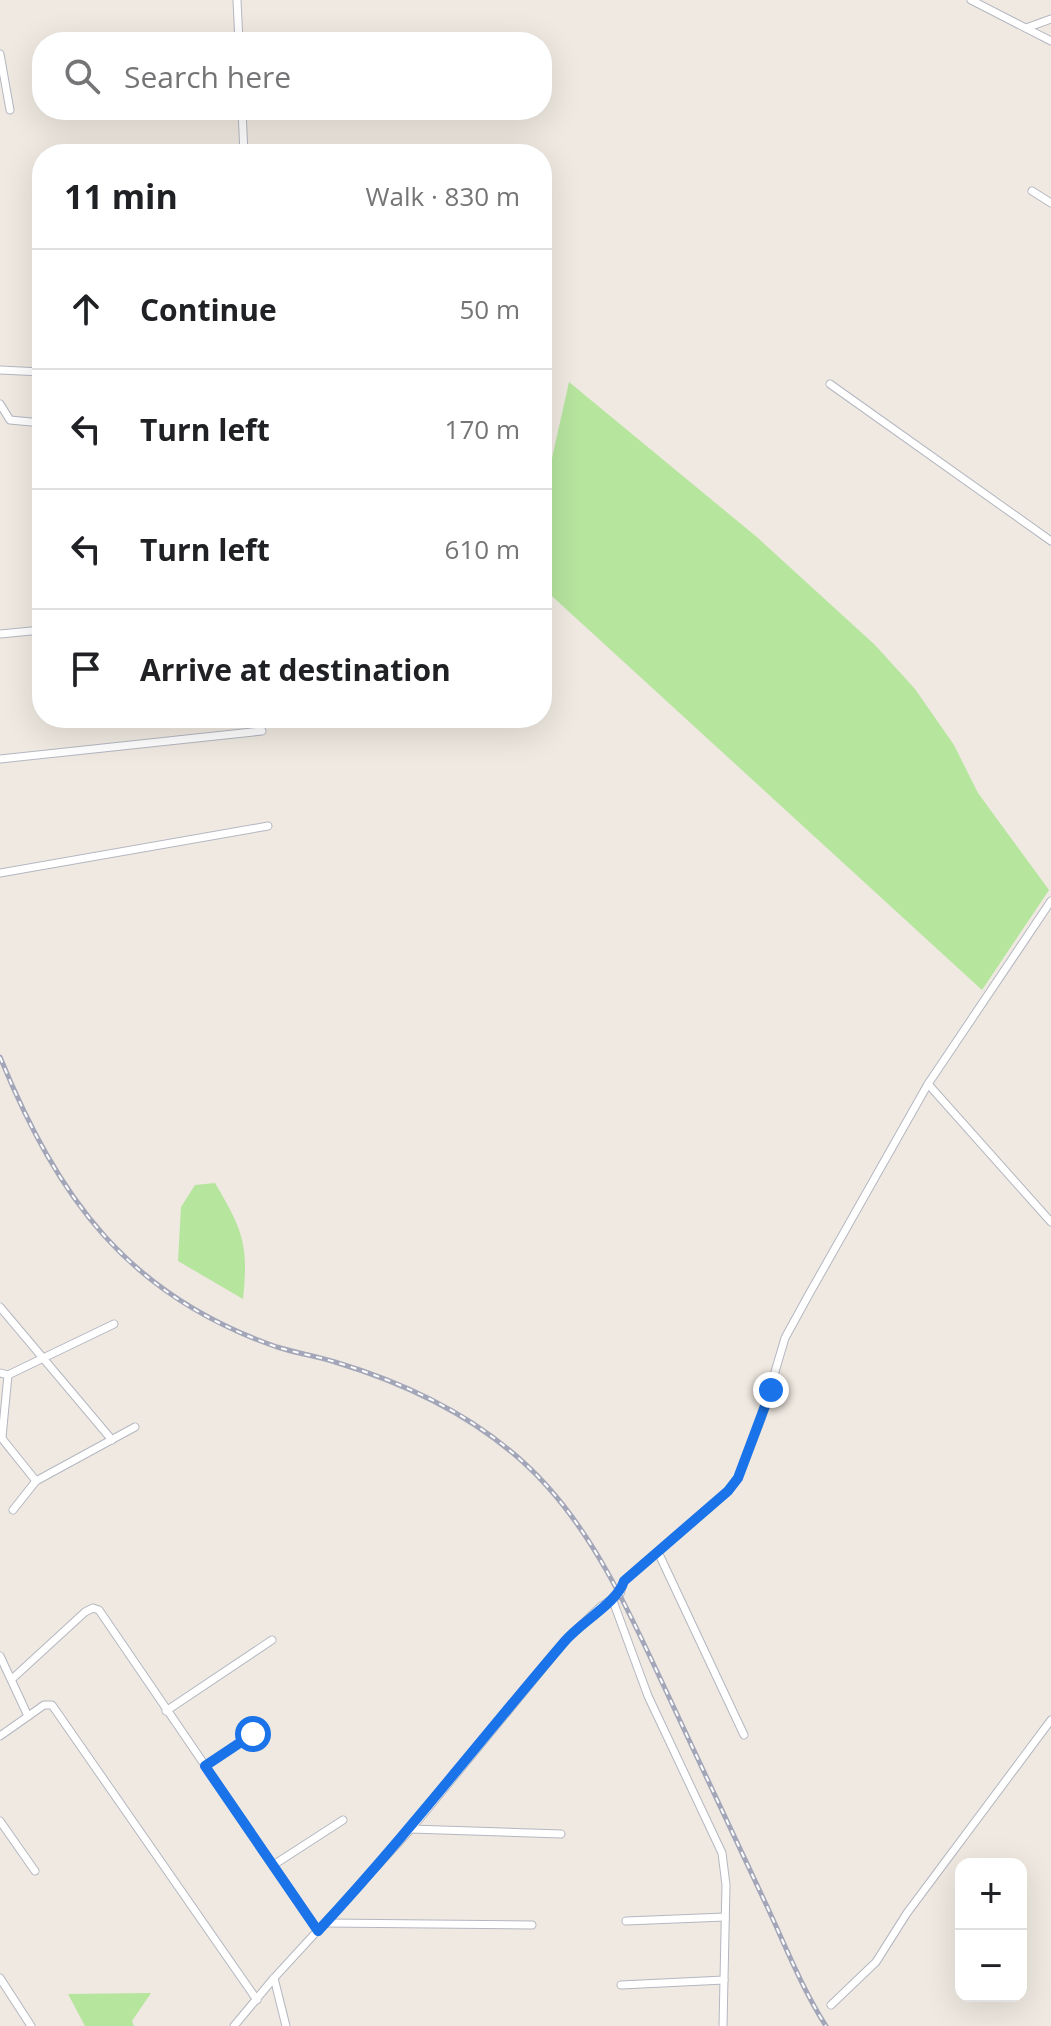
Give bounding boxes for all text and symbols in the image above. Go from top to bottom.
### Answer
search box [32,32,552,120]
icon: search [60,54,104,98]
text: Search here [124,56,291,97]
text: 11 min [64,173,178,219]
text: Walk · 830 m [366,178,520,214]
icon: ahead [64,287,108,331]
text: Continue [140,289,277,330]
text: 50 m [459,291,520,327]
icon: left [64,407,108,451]
text: Turn left [140,409,270,450]
text: 170 m [445,411,520,447]
icon: left [64,527,108,571]
text: Turn left [140,529,270,570]
text: 610 m [445,531,520,567]
icon: arrive [64,647,108,691]
text: Arrive at destination [140,649,451,690]
route end [753,1372,789,1408]
route start [235,1716,271,1752]
map controls [955,1858,1027,2002]
button: + [955,1858,1027,1930]
button: − [955,1930,1027,2002]

